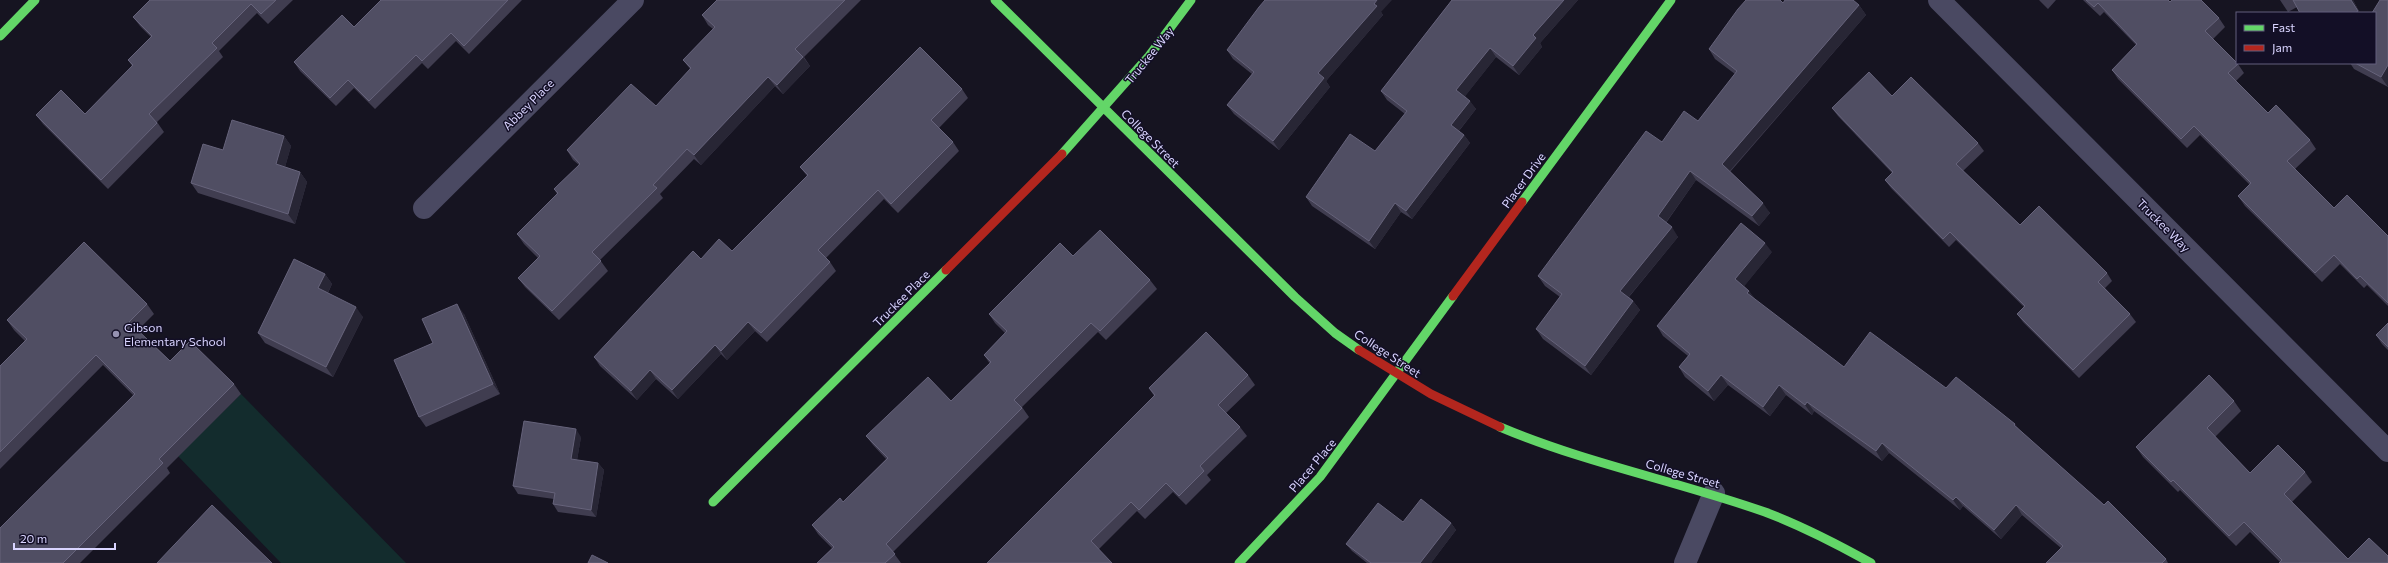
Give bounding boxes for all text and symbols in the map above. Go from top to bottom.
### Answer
legend [2236,12,2376,64]
text: Fast [2272,20,2295,34]
street label: Truckee Way [1122,24,1176,86]
text: Jam [2272,40,2292,55]
street label: Abbey Place [500,76,556,132]
street label: College Street [1119,106,1183,170]
street label: Placer Drive [1498,150,1548,210]
street label: Truckee Way [2135,196,2193,254]
street label: Truckee Place [870,267,932,329]
place label: Gibson Elementary School [124,320,226,348]
street label: College Street [1352,326,1424,380]
marker: Gibson Elementary School [111,329,121,339]
street label: Placer Place [1286,435,1338,495]
street label: College Street [1644,456,1722,490]
scale bar [14,525,115,551]
text: 20 m [20,531,47,545]

